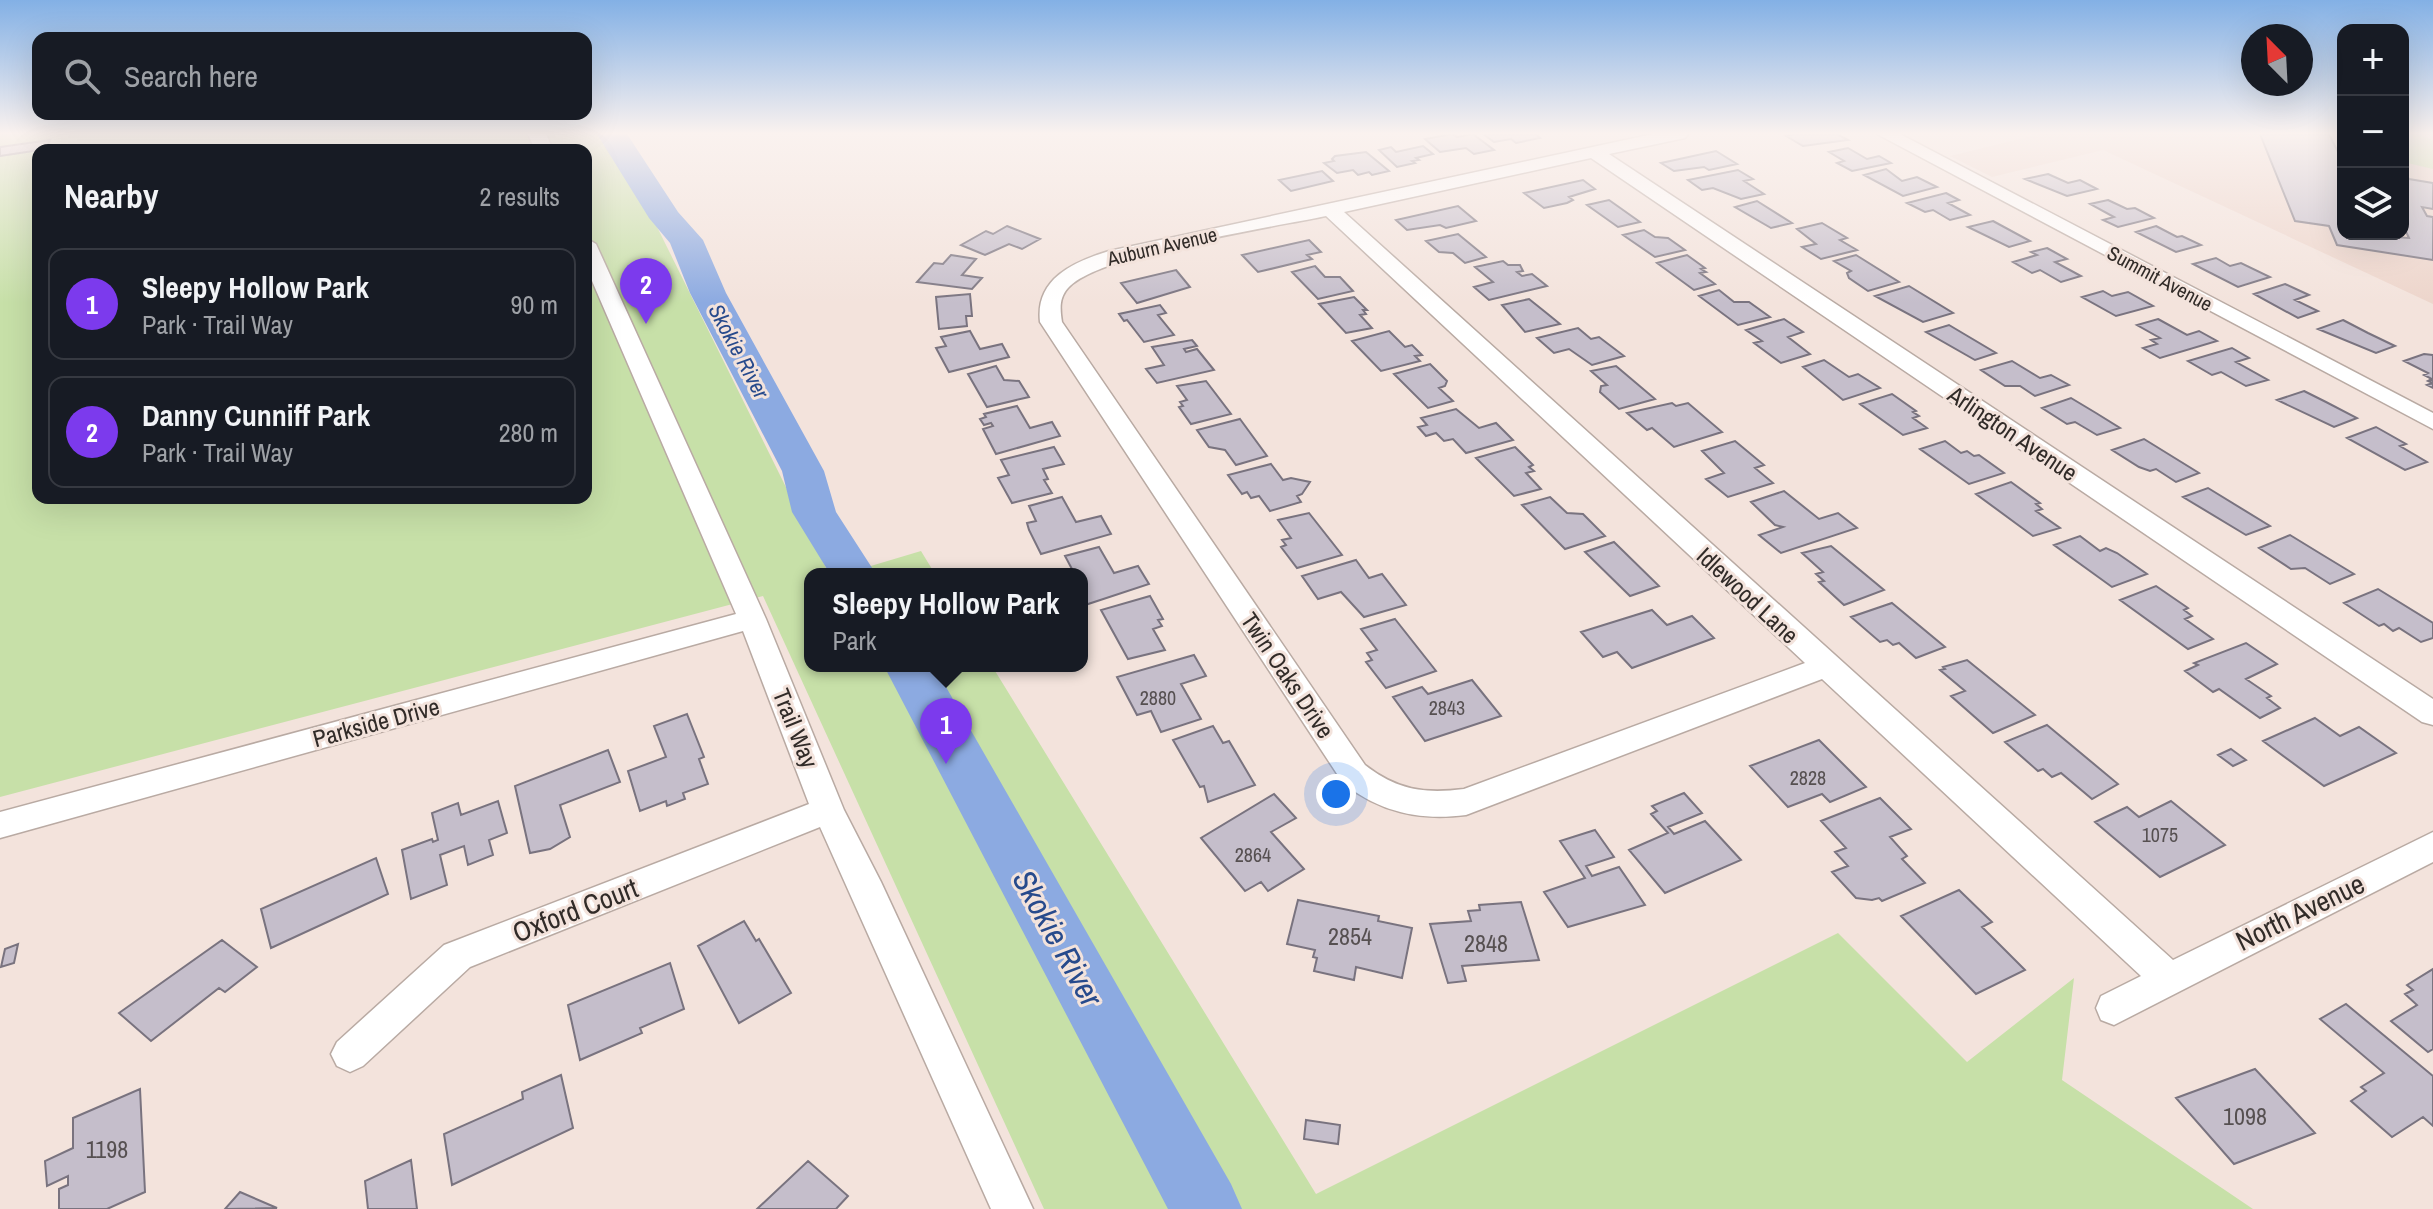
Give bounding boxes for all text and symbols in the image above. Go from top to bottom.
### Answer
north arrow [2241,24,2313,96]
map controls [2337,24,2409,240]
button: + [2337,24,2409,96]
search box [32,32,592,120]
icon: search [60,54,104,98]
text: Search here [124,56,258,96]
button: − [2337,96,2409,168]
button: layers [2337,168,2409,240]
text: Nearby [64,173,159,219]
text: 2 results [479,179,560,214]
street label: Auburn Avenue [1103,220,1220,272]
street label: Summit Avenue [2103,239,2217,317]
pin: 2 [620,258,672,324]
text: Sleepy Hollow Park [142,267,369,307]
text: 1 [86,287,98,322]
text: 90 m [511,287,558,322]
water label: Skokie River [702,298,777,405]
text: Park · Trail Way [142,307,293,342]
street label: Arlington Avenue [1941,377,2084,488]
text: Danny Cunniff Park [142,395,370,435]
text: 2 [86,415,98,450]
text: 280 m [499,415,558,450]
text: Park · Trail Way [142,435,293,470]
street label: Idlewood Lane [1690,540,1806,650]
popup [804,568,1088,672]
text: Sleepy Hollow Park [833,583,1059,623]
street label: Twin Oaks Drive [1234,606,1342,744]
text: Park [833,623,876,658]
street label: Trail Way [766,684,826,772]
house number: 2880 [1140,684,1176,711]
street label: Parkside Drive [309,690,443,754]
house number: 2843 [1429,694,1465,721]
pin: 1 [920,698,972,764]
house number: 2828 [1790,764,1826,791]
your location [1316,774,1356,814]
house number: 1075 [2142,821,2178,848]
house number: 2864 [1235,841,1271,868]
water label: Skokie River [1003,862,1114,1015]
street label: North Avenue [2229,865,2371,959]
street label: Oxford Court [507,869,643,951]
house number: 2854 [1328,920,1372,952]
house number: 2848 [1464,927,1508,959]
house number: 1098 [2223,1100,2267,1132]
house number: 1198 [86,1133,128,1165]

